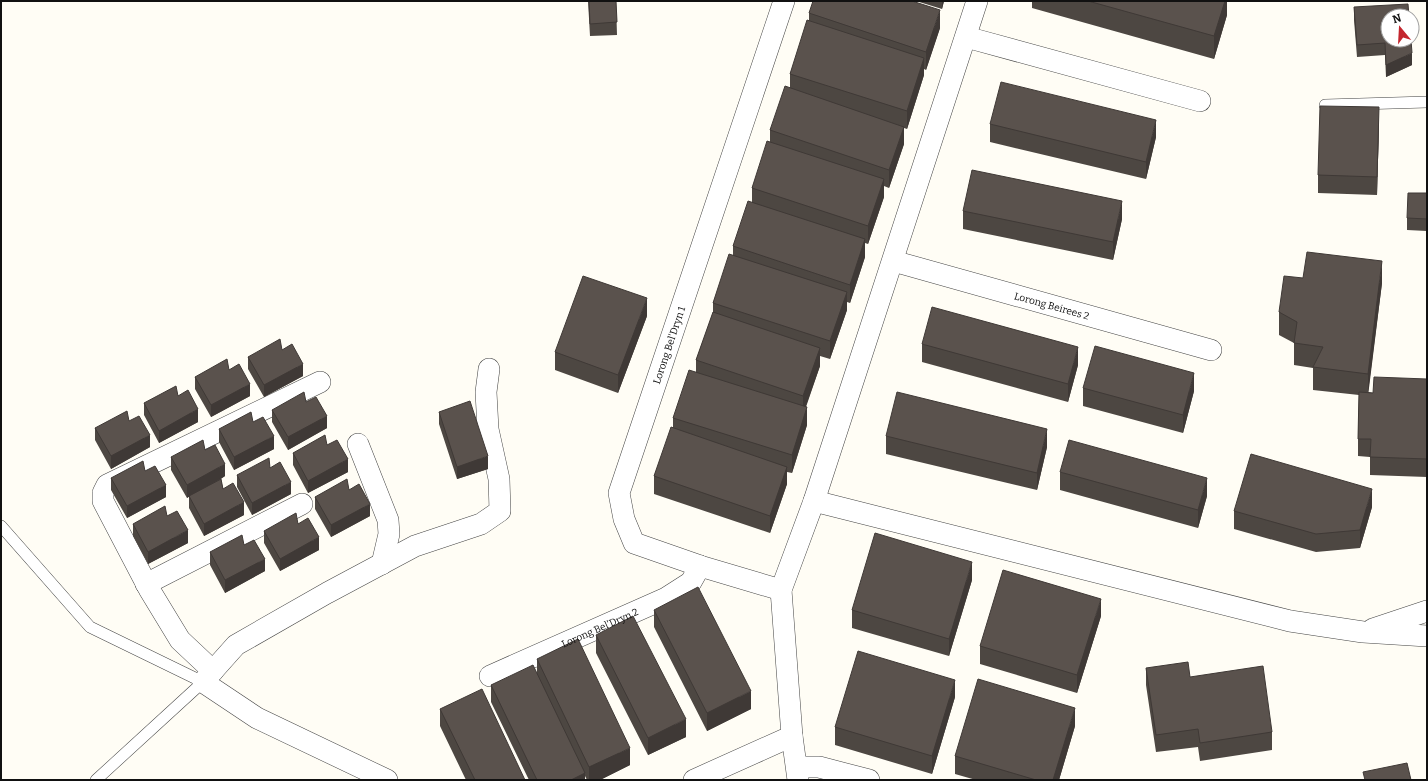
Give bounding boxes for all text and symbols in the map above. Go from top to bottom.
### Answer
north arrow [1380,8,1420,48]
text: N [1391,11,1404,26]
street label: Lorong Beirees 2 [1013,290,1090,323]
street label: Lorong Bel'Dryn 1 [651,305,688,386]
street label: Lorong Bel'Dryn 2 [560,606,640,650]

